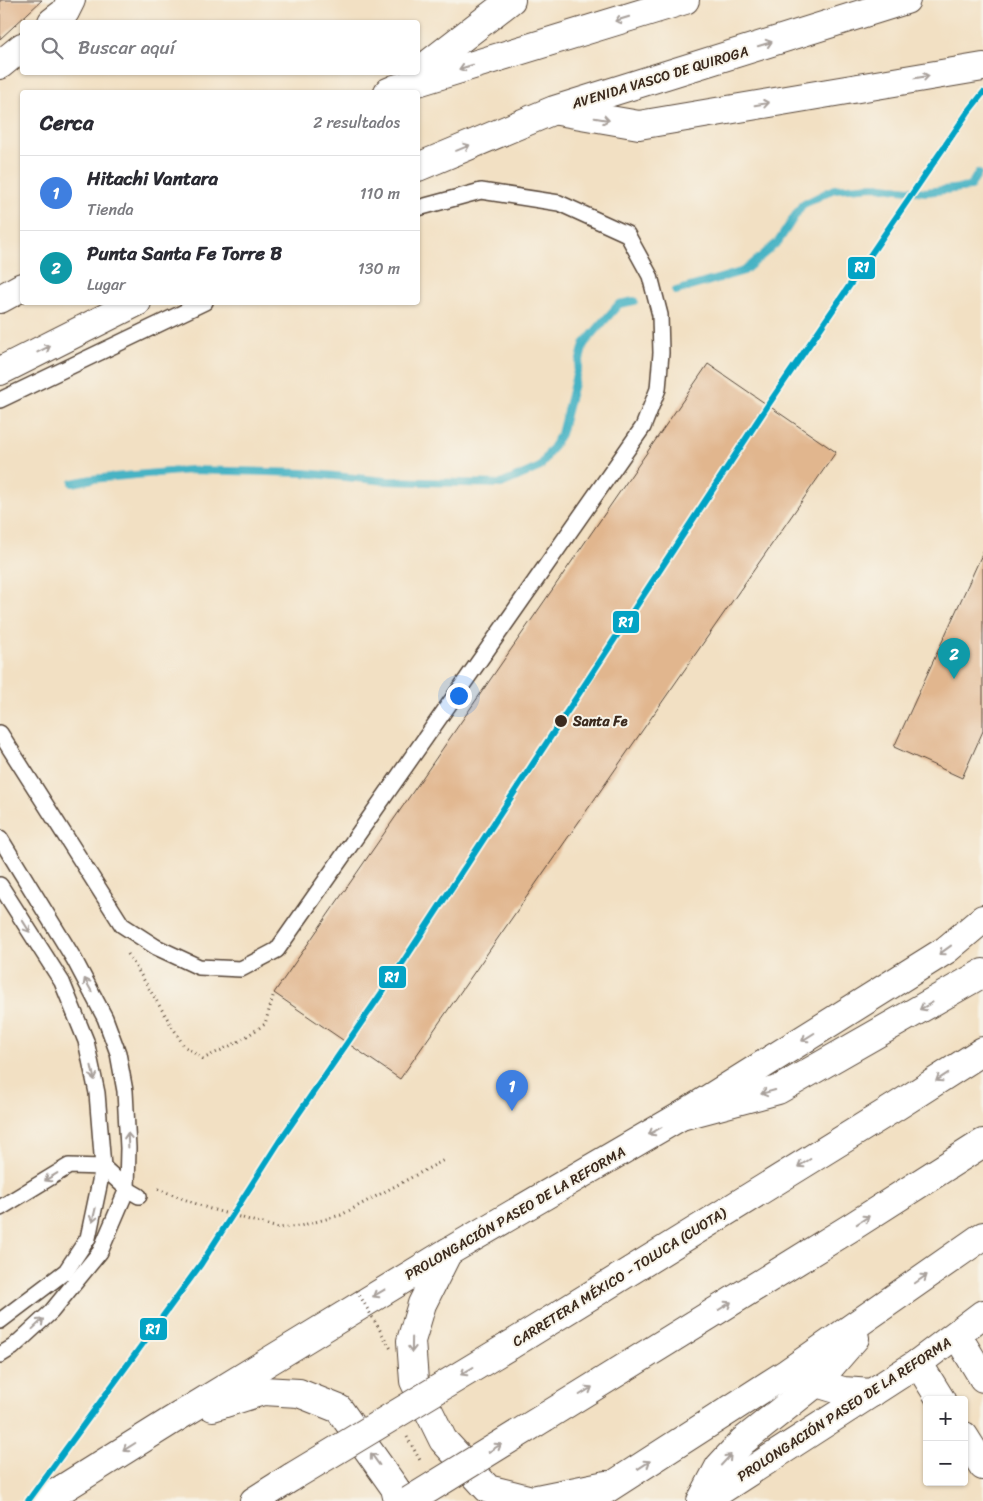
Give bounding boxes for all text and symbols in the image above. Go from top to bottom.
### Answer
one-way arrow [614,15,630,25]
search box [20,20,420,75]
text: Buscar aquí [78,31,175,64]
icon: search [38,34,66,62]
street label: AVENIDA VASCO DE QUIROGA [568,39,751,117]
one-way arrow [757,39,773,49]
one-way arrow [459,63,475,73]
one-way arrow [914,72,930,82]
one-way arrow [754,99,770,109]
text: Cerca [40,104,94,142]
text: 2 resultados [313,108,400,137]
one-way arrow [594,114,610,124]
one-way arrow [455,143,470,152]
text: Hitachi Vantara [87,162,218,195]
text: 1 [53,179,59,208]
text: 110 m [360,179,400,208]
text: Tienda [87,195,134,224]
text: Punta Santa Fe Torre B [87,237,282,270]
text: 2 [51,254,61,283]
text: 130 m [358,254,400,283]
text: R1 [854,255,869,280]
line badge: R1 [847,256,876,280]
text: Lugar [87,270,126,299]
one-way arrow [36,344,51,354]
line badge: R1 [612,610,640,634]
text: R1 [618,610,633,635]
pin: 2 [938,638,970,679]
your location [446,683,472,709]
place label: Santa Fe [572,709,628,734]
marker: Santa Fe [553,713,569,729]
one-way arrow [21,919,32,933]
one-way arrow [938,945,952,955]
line badge: R1 [378,965,407,989]
text: R1 [384,965,399,990]
one-way arrow [83,978,92,993]
one-way arrow [919,1002,934,1012]
one-way arrow [801,1032,815,1042]
one-way arrow [89,1064,98,1080]
pin: 1 [496,1070,528,1111]
one-way arrow [935,1072,949,1083]
one-way arrow [761,1088,777,1098]
one-way arrow [648,1127,662,1137]
one-way arrow [123,1133,132,1149]
street label: PROLONGACIÓN PASEO DE LA REFORMA [400,1140,630,1287]
one-way arrow [797,1158,811,1169]
one-way arrow [45,1172,59,1182]
street label: CARRETERA MÉXICO - TOLUCA (CUOTA) [507,1200,732,1354]
one-way arrow [89,1206,98,1222]
one-way arrow [855,1215,869,1225]
one-way arrow [914,1274,928,1285]
one-way arrow [372,1289,386,1299]
one-way arrow [717,1300,731,1310]
line badge: R1 [139,1317,168,1341]
text: R1 [145,1317,160,1342]
one-way arrow [31,1318,44,1330]
street label: PROLONGACIÓN PASEO DE LA REFORMA [732,1330,957,1488]
one-way arrow [407,1336,417,1353]
one-way arrow [460,1366,474,1376]
one-way arrow [579,1386,593,1396]
map controls [923,1396,968,1486]
button: + [923,1396,968,1441]
button: − [923,1441,968,1486]
one-way arrow [123,1442,137,1452]
one-way arrow [487,1442,501,1452]
one-way arrow [370,1452,380,1466]
one-way arrow [720,1453,732,1466]
one-way arrow [636,1460,650,1470]

